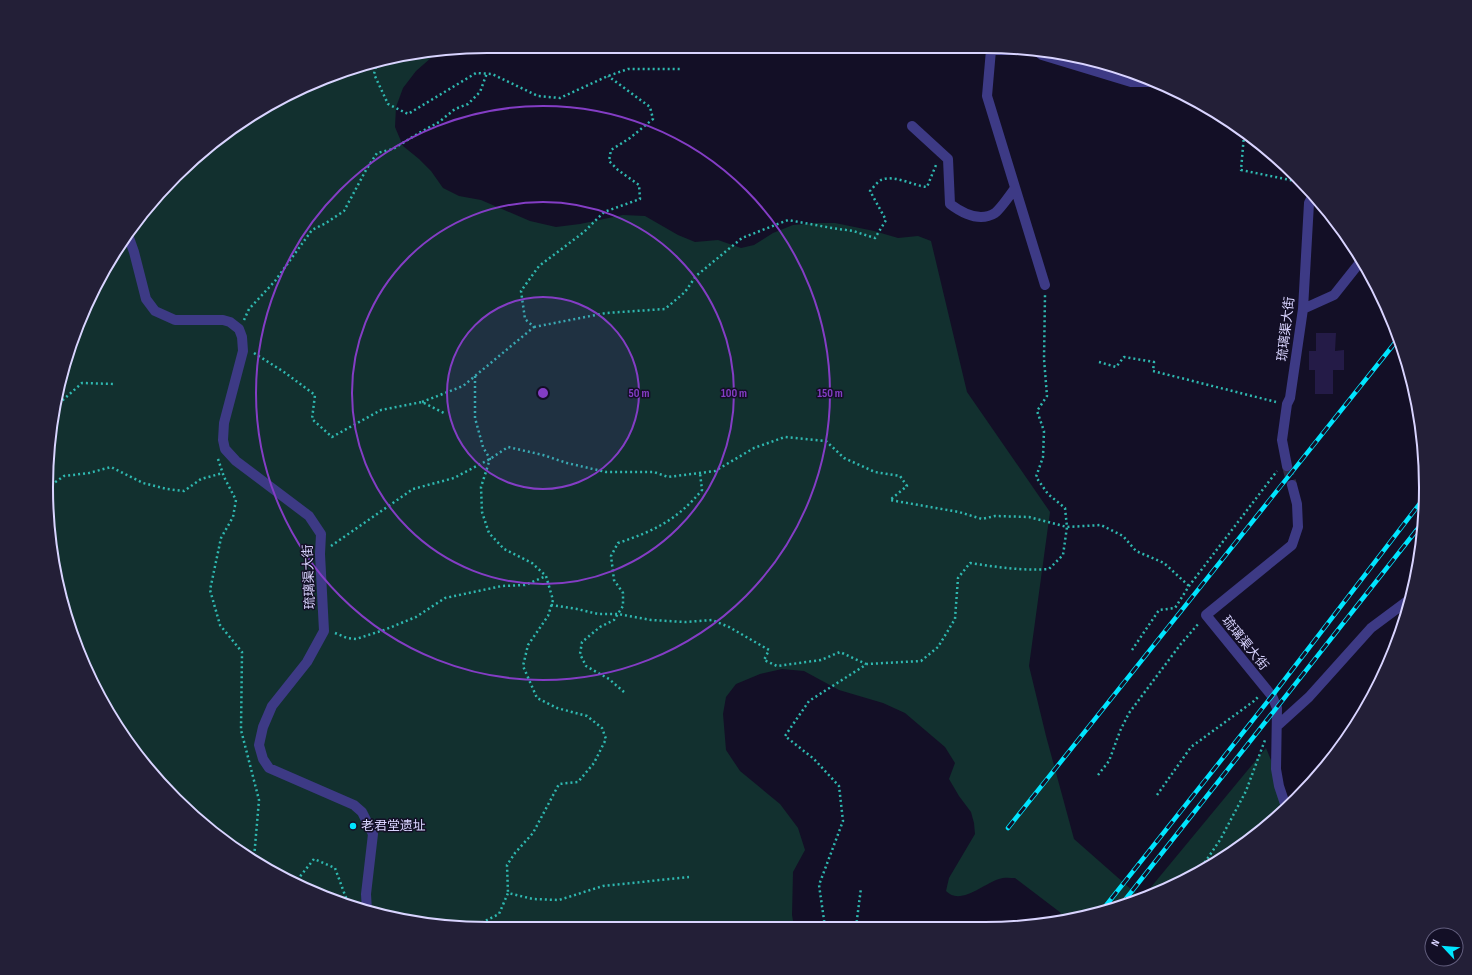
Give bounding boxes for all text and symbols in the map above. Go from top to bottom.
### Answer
street label: 琉璃渠大街 [1274,296,1298,362]
centre of rings [536,386,550,400]
text: 50 m [629,386,649,401]
text: 100 m [721,386,747,401]
text: 150 m [817,386,843,401]
street label: 琉璃渠大街 [300,544,318,610]
street label: 琉璃渠大街 [1218,613,1272,673]
place label: 老君堂遗址 [361,818,426,834]
marker: 老君堂遗址 [348,821,358,831]
north arrow [1424,927,1464,967]
text: N [1428,937,1443,948]

